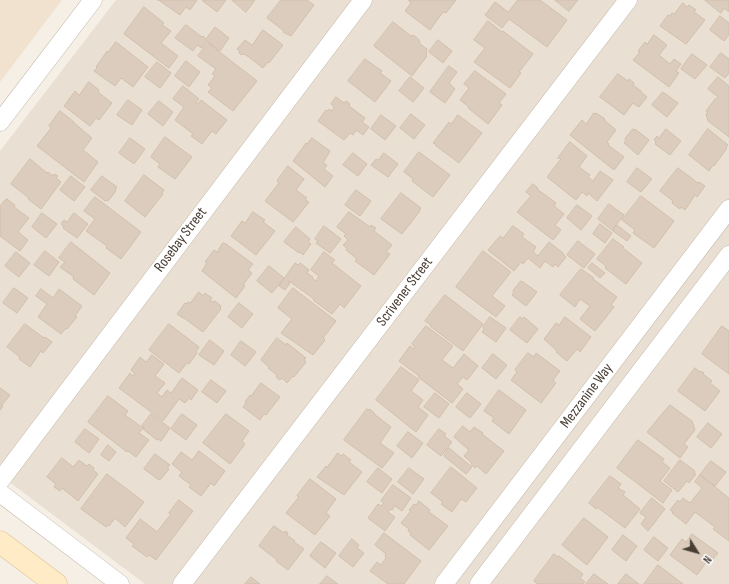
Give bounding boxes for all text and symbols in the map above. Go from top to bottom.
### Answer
street label: Rosebay Street [151,204,211,276]
street label: Scrivener Street [373,254,437,330]
street label: Mezzanine Way [557,360,617,432]
north arrow [677,532,717,572]
text: N [700,553,714,566]

